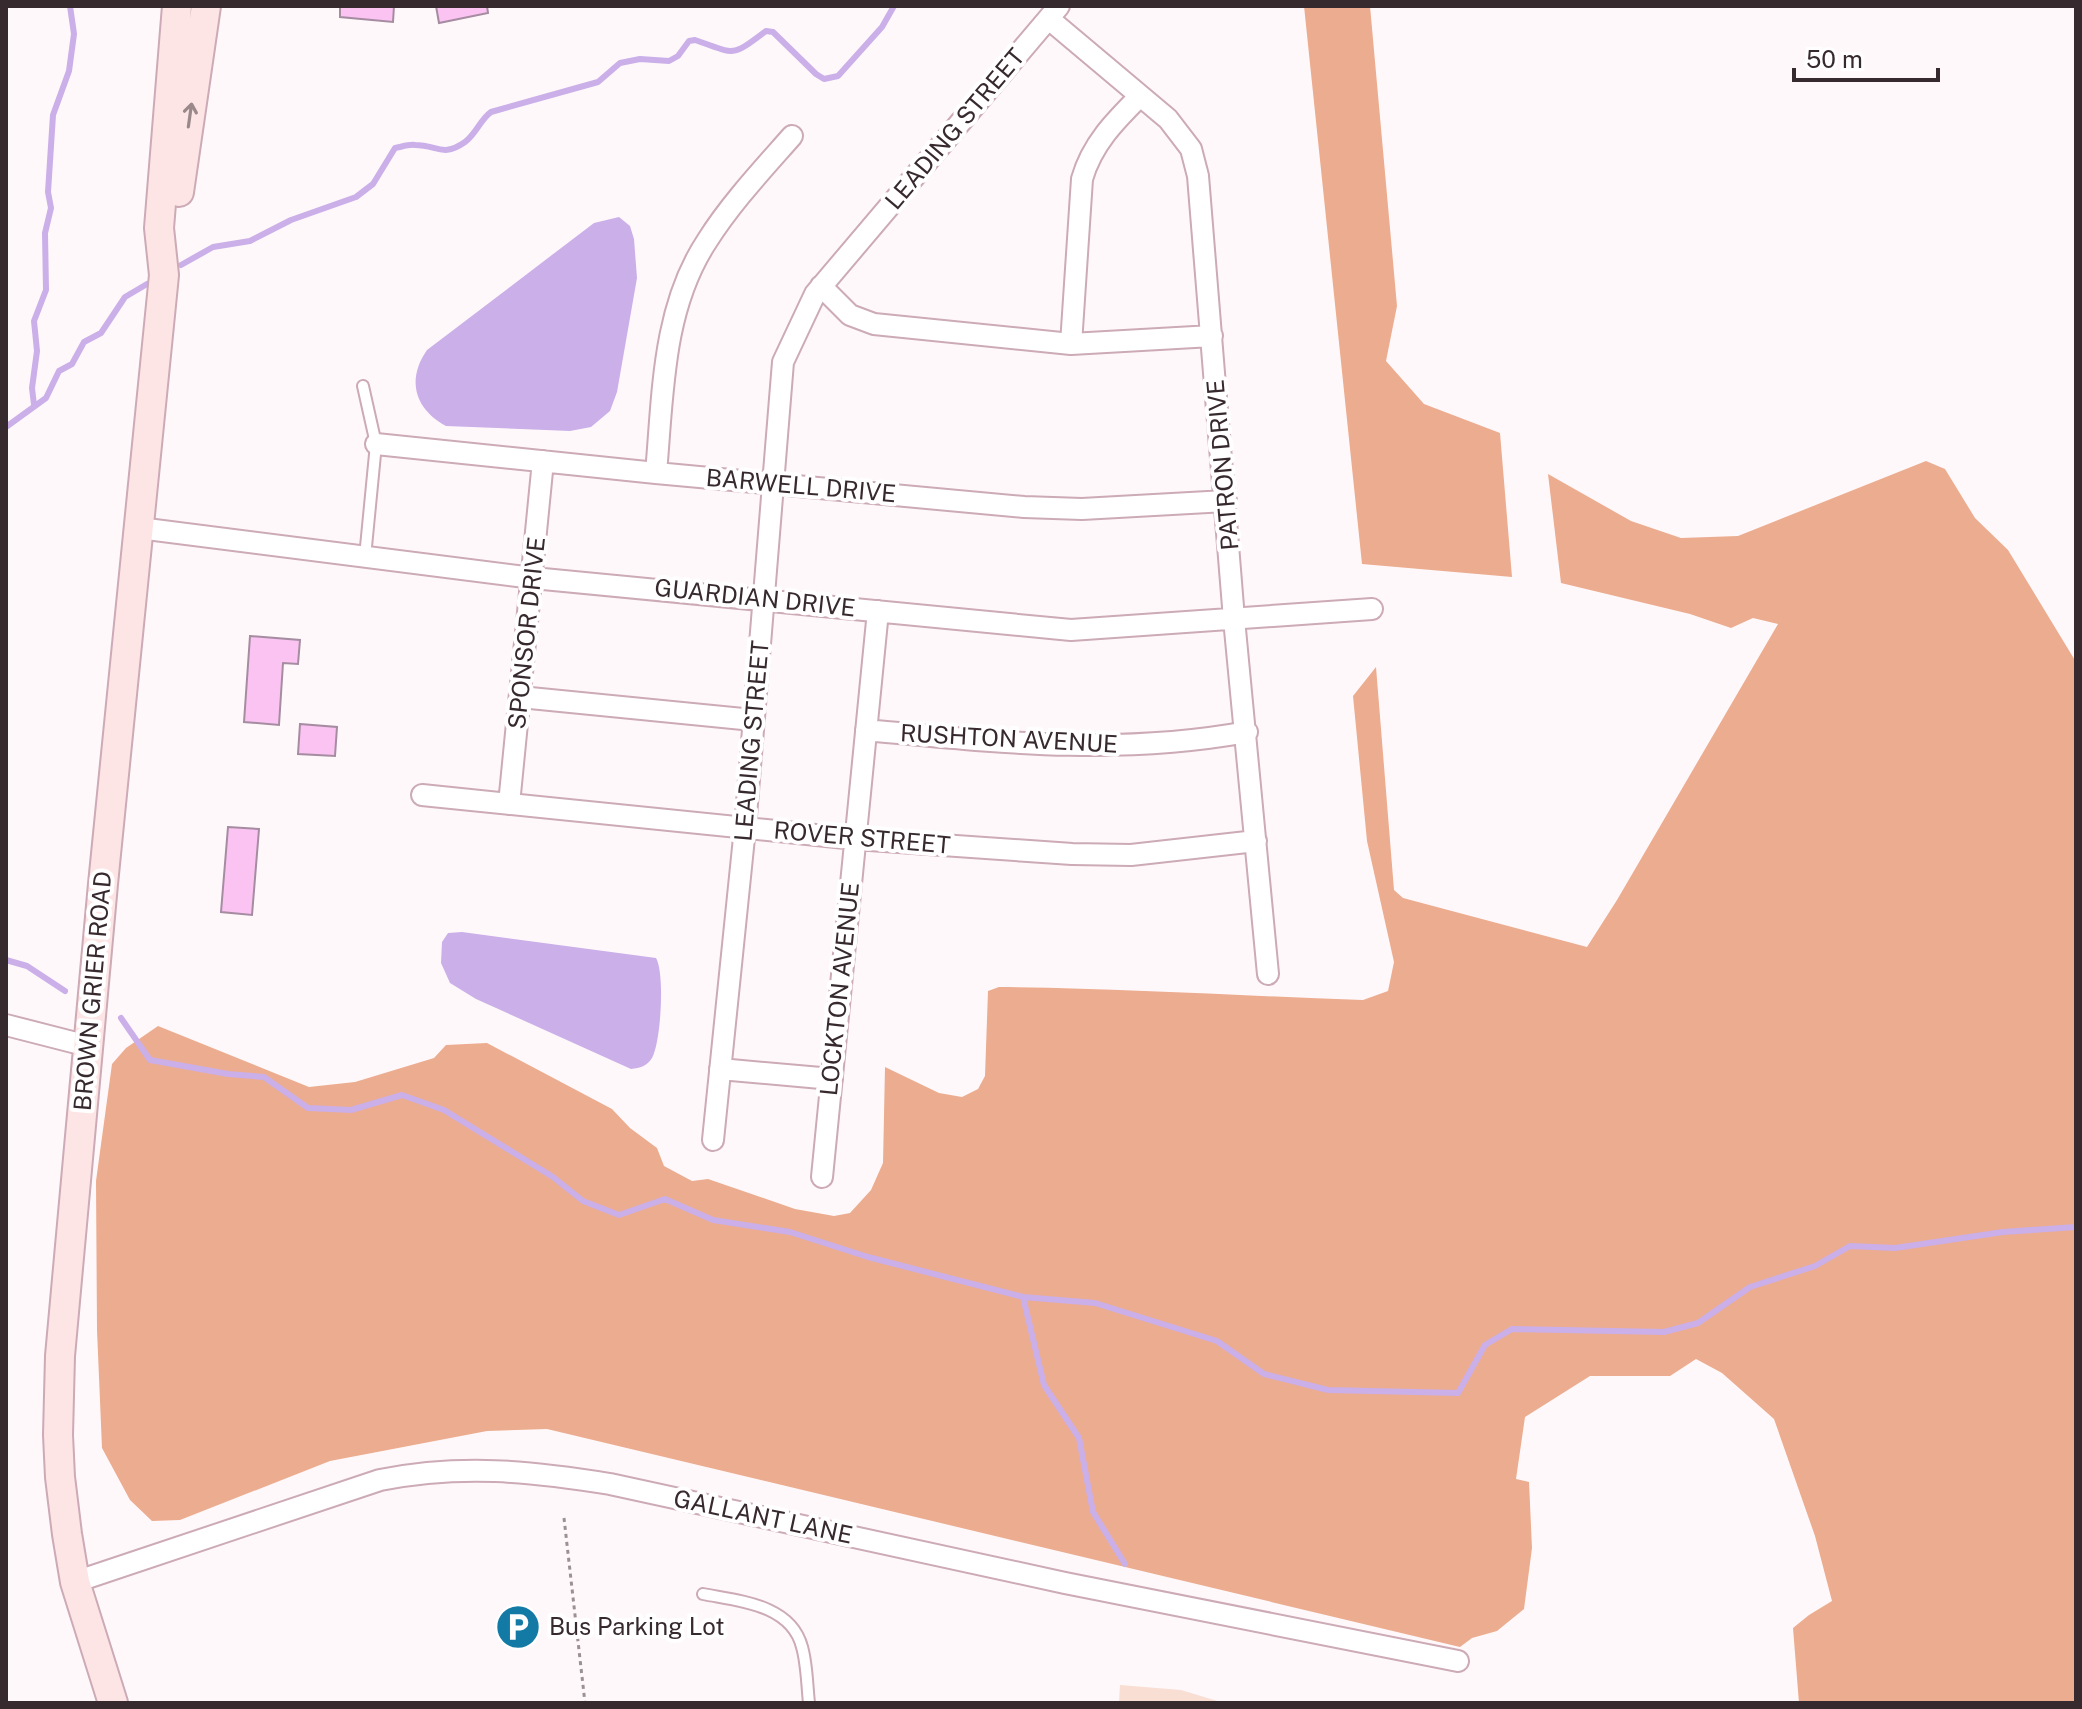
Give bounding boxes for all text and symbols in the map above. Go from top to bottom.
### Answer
scale bar [1794,32,1938,82]
street label: LEADING STREET [879,42,1030,214]
text: 50 m [1806,45,1863,73]
one-way arrow [183,103,198,128]
street label: PATRON DRIVE [1201,379,1243,552]
street label: BARWELL DRIVE [705,463,897,507]
street label: SPONSOR DRIVE [502,535,550,730]
street label: GUARDIAN DRIVE [653,573,857,621]
street label: LEADING STREET [728,639,774,842]
street label: RUSHTON AVENUE [900,718,1119,758]
street label: ROVER STREET [773,815,952,859]
street label: BROWN GRIER ROAD [68,870,116,1112]
street label: LOCKTON AVENUE [814,881,864,1097]
street label: GALLANT LANE [671,1483,855,1549]
parking icon: Bus Parking Lot [494,1603,542,1651]
place label: Bus Parking Lot [549,1612,725,1640]

